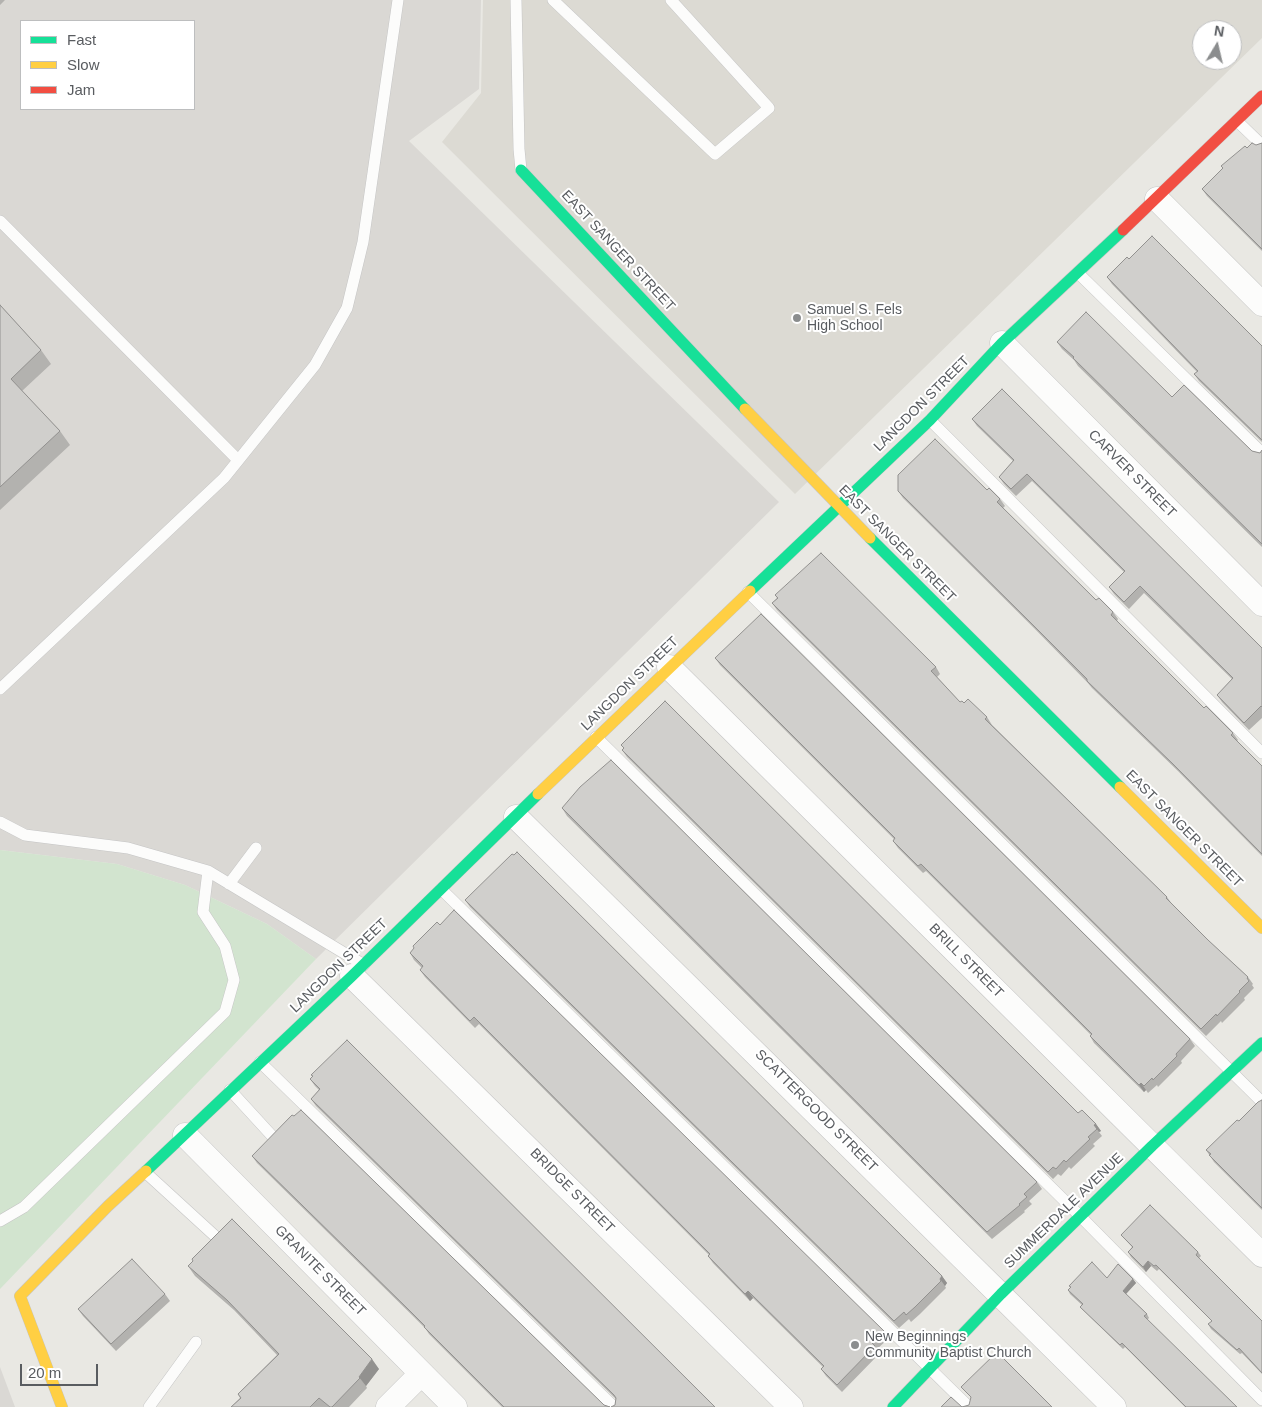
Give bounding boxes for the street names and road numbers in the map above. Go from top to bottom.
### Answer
street label: EAST SANGER STREET [558,187,678,315]
street label: LANGDON STREET [871,353,973,455]
street label: CARVER STREET [1085,427,1179,521]
street label: EAST SANGER STREET [835,482,959,606]
street label: LANGDON STREET [578,633,682,735]
street label: EAST SANGER STREET [1122,767,1246,891]
street label: LANGDON STREET [287,915,391,1017]
street label: BRILL STREET [925,920,1007,1002]
street label: SCATTERGOOD STREET [751,1046,881,1176]
street label: BRIDGE STREET [526,1145,618,1237]
street label: SUMMERDALE AVENUE [1001,1150,1127,1272]
street label: GRANITE STREET [271,1222,369,1320]

